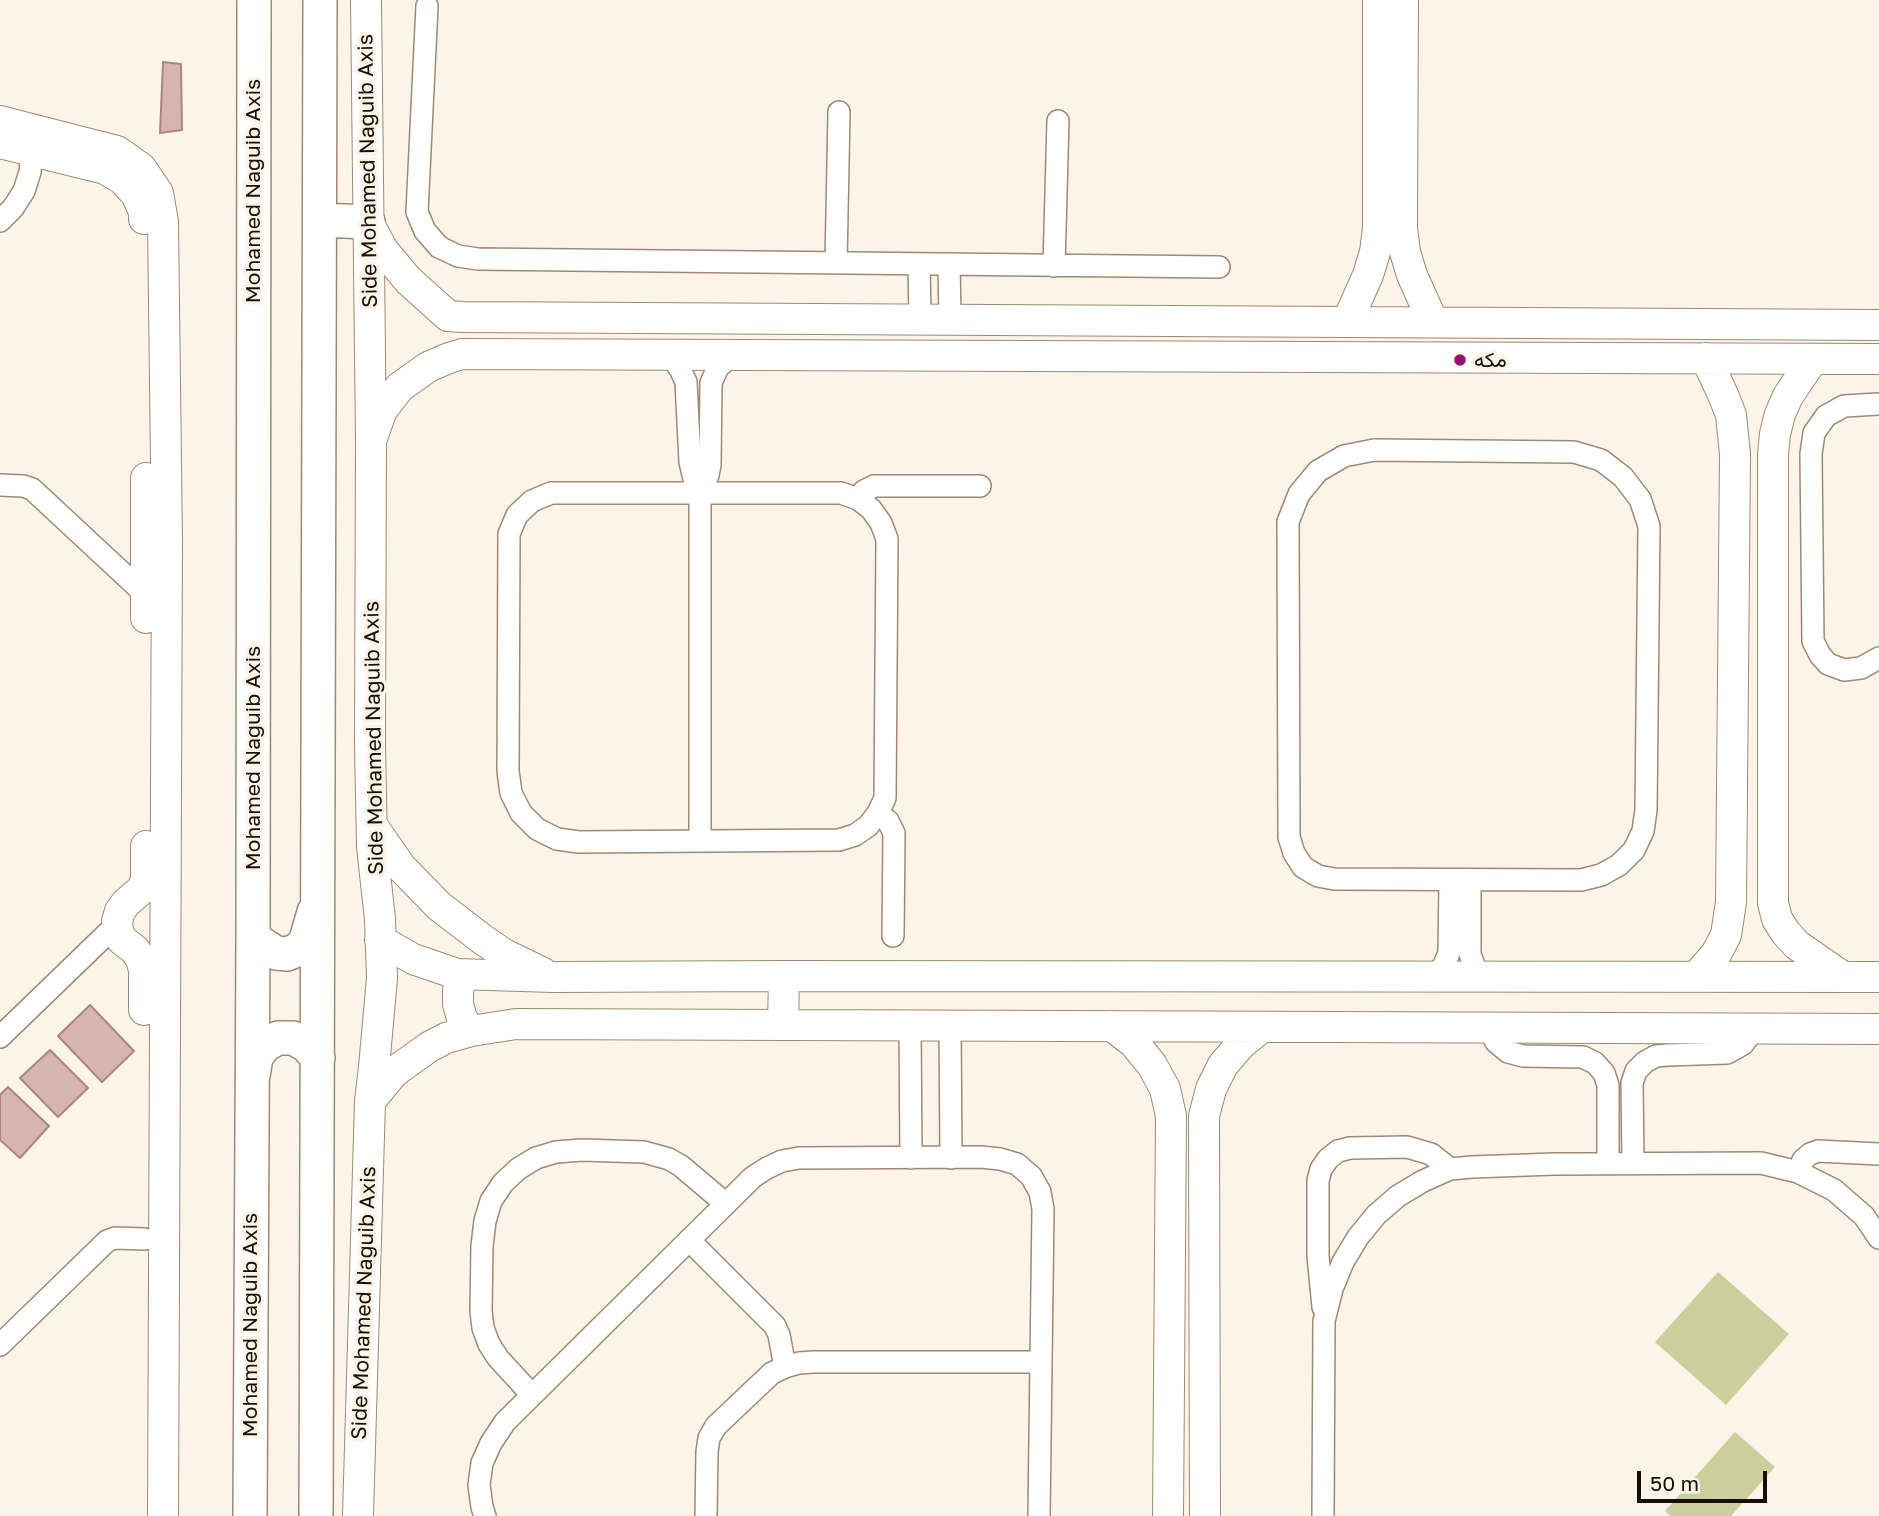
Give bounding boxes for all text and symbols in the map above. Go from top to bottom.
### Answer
street label: Side Mohamed Naguib Axis [353,34,383,308]
street label: Mohamed Naguib Axis [240,79,266,303]
place label: مكه [1474,347,1507,373]
marker: مكه [1452,352,1468,368]
street label: Side Mohamed Naguib Axis [359,601,389,875]
street label: Mohamed Naguib Axis [240,646,266,870]
street label: Side Mohamed Naguib Axis [347,1166,381,1440]
street label: Mohamed Naguib Axis [237,1213,263,1437]
scale bar [1641,1456,1770,1500]
text: 50 m [1650,1470,1699,1496]

